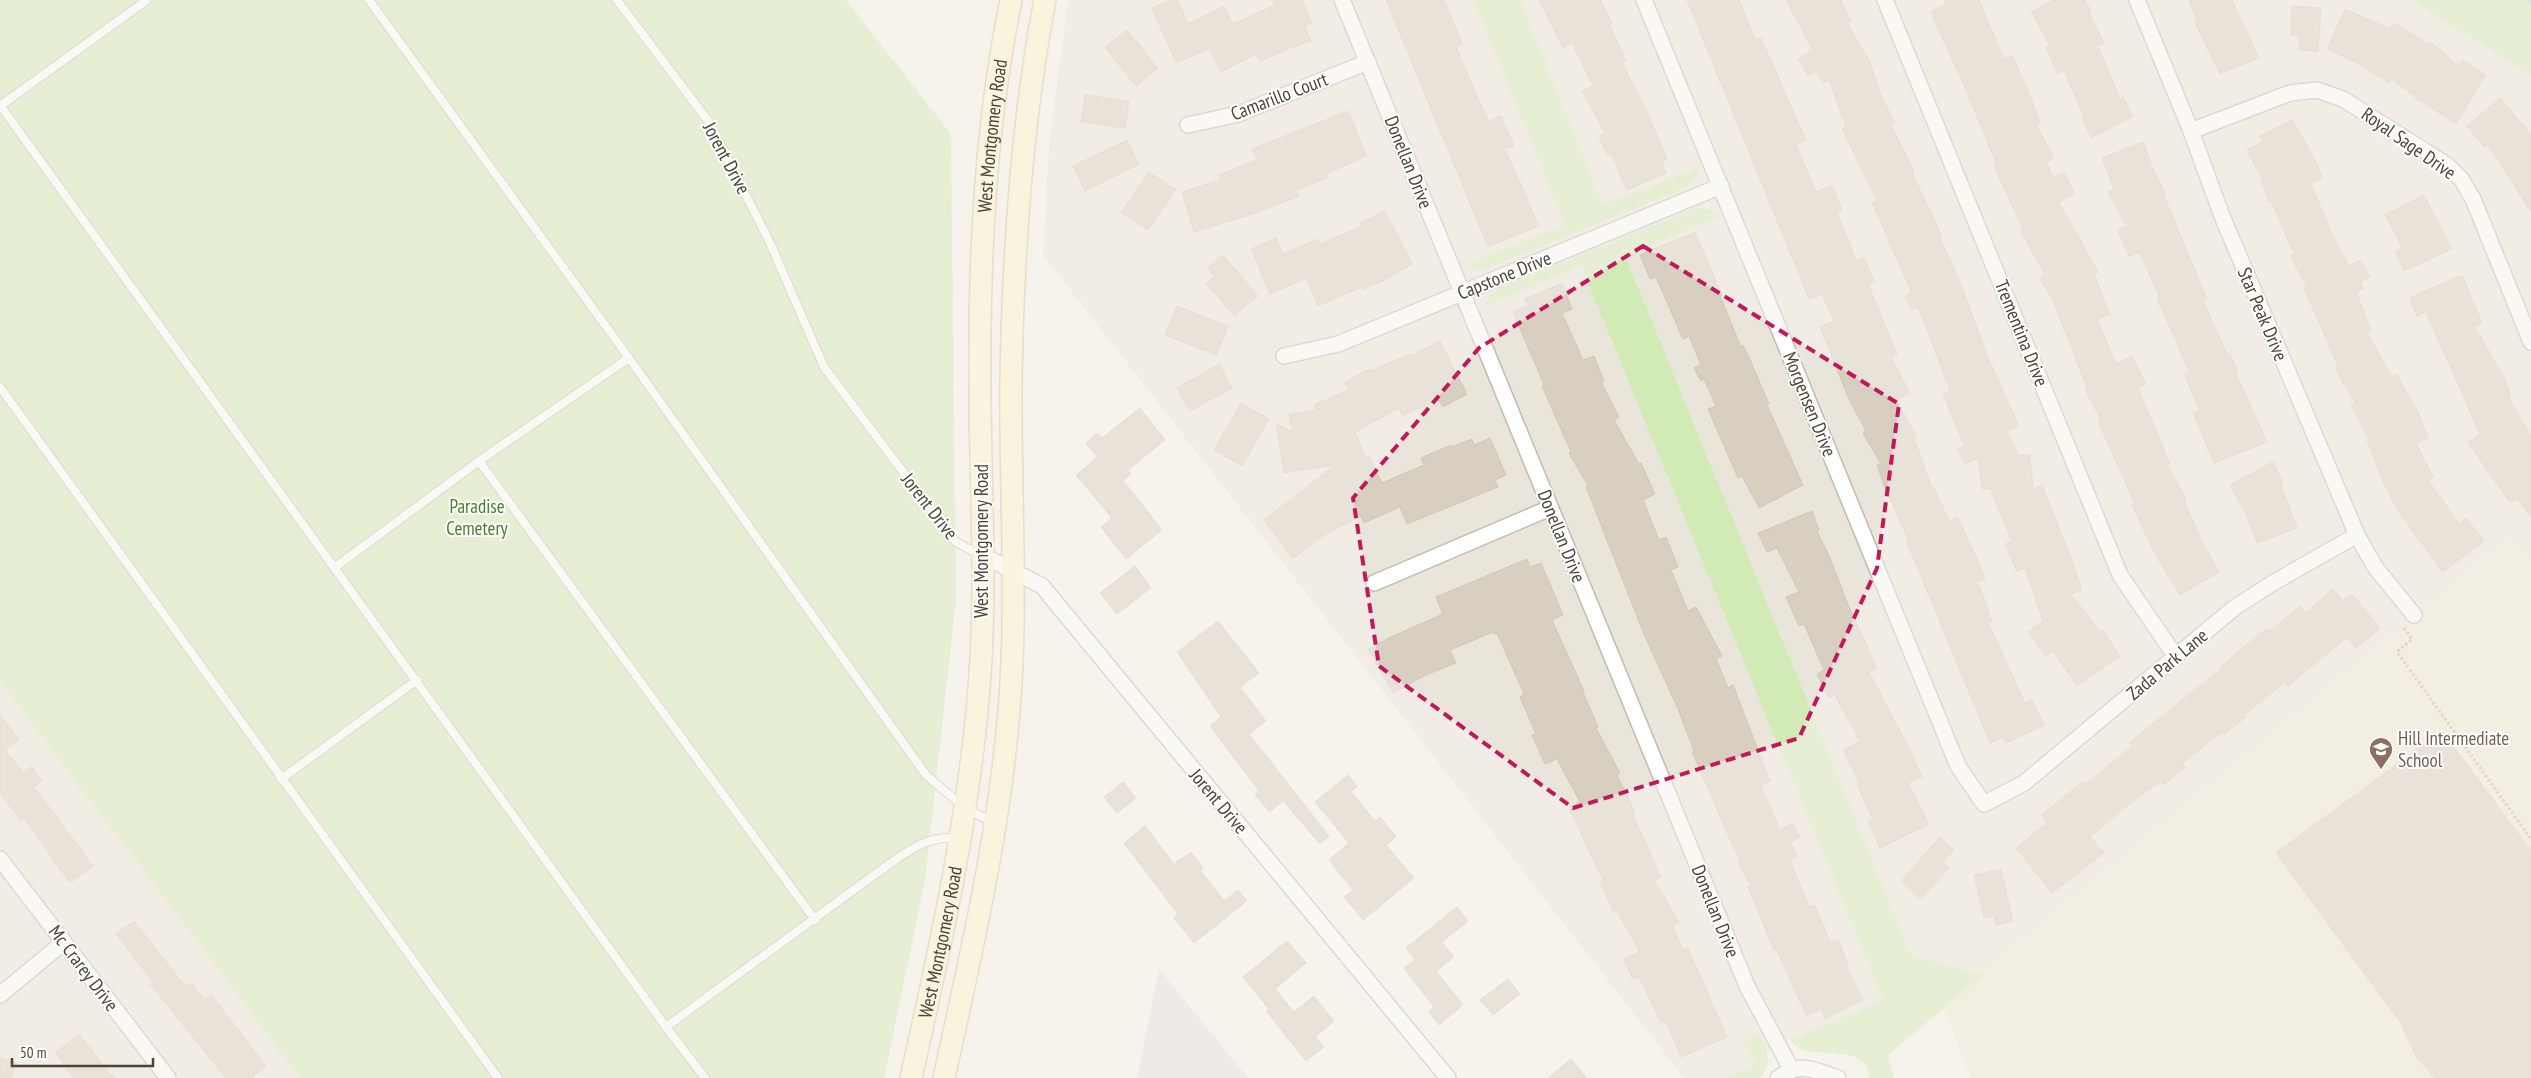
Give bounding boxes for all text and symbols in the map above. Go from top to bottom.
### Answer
street label: West Montgomery Road [972,57,1012,213]
street label: Camarillo Court [1227,66,1332,125]
street label: Royal Sage Drive [2357,102,2461,184]
street label: Donellan Drive [1380,112,1438,212]
street label: Jorent Drive [698,117,756,198]
street label: Capstone Drive [1454,245,1554,305]
street label: Star Peak Drive [2233,264,2293,364]
street label: Trementina Drive [1990,276,2054,390]
street label: Morgensen Drive [1778,348,1842,460]
street label: West Montgomery Road [969,464,993,618]
street label: Jorent Drive [896,467,964,544]
street label: Donellan Drive [1533,486,1591,586]
park label: Paradise Cemetery [446,494,509,540]
street label: Zada Park Lane [2121,623,2213,705]
place label: Hill Intermediate School [2398,726,2509,772]
school or university icon: Hill Intermediate School [2368,736,2394,770]
street label: Jorent Drive [1184,763,1253,839]
street label: Donellan Drive [1687,861,1745,961]
street label: West Montgomery Road [913,864,967,1020]
street label: Mc Crarey Drive [44,920,124,1016]
scale bar [12,1036,154,1068]
text: 50 m [20,1043,46,1062]

